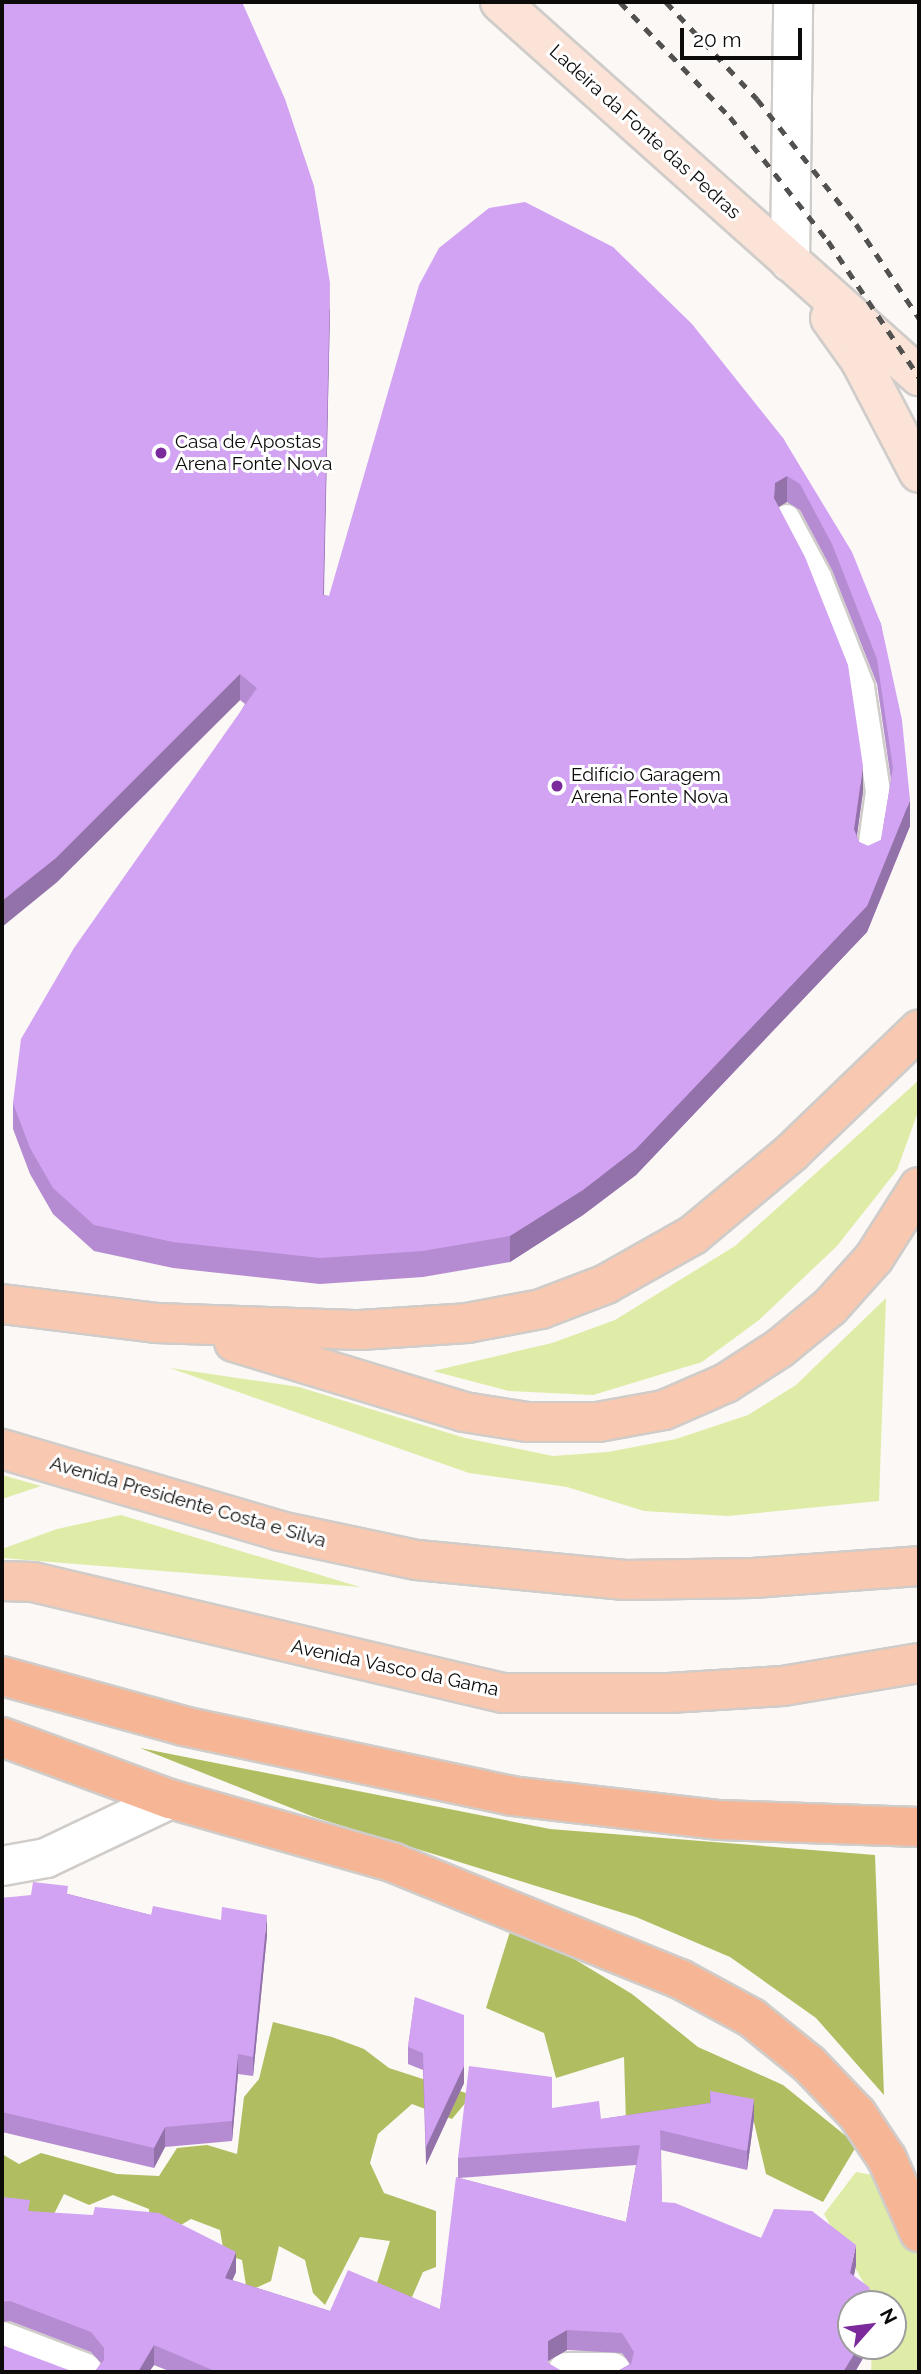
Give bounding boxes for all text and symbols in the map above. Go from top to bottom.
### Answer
scale bar [683,14,806,58]
text: 20 m [693,27,741,52]
street label: Ladeira da Fonte das Pedras [545,40,745,224]
place label: Casa de Apostas Arena Fonte Nova [175,431,332,475]
marker: Casa de Apostas Arena Fonte Nova [153,445,169,461]
place label: Edifício Garagem Arena Fonte Nova [571,764,728,808]
marker: Edifício Garagem Arena Fonte Nova [549,778,565,794]
street label: Avenida Presidente Costa e Silva [47,1452,329,1552]
street label: Avenida Vasco da Gama [289,1635,501,1701]
north arrow [837,2290,907,2360]
text: N [876,2305,902,2328]

